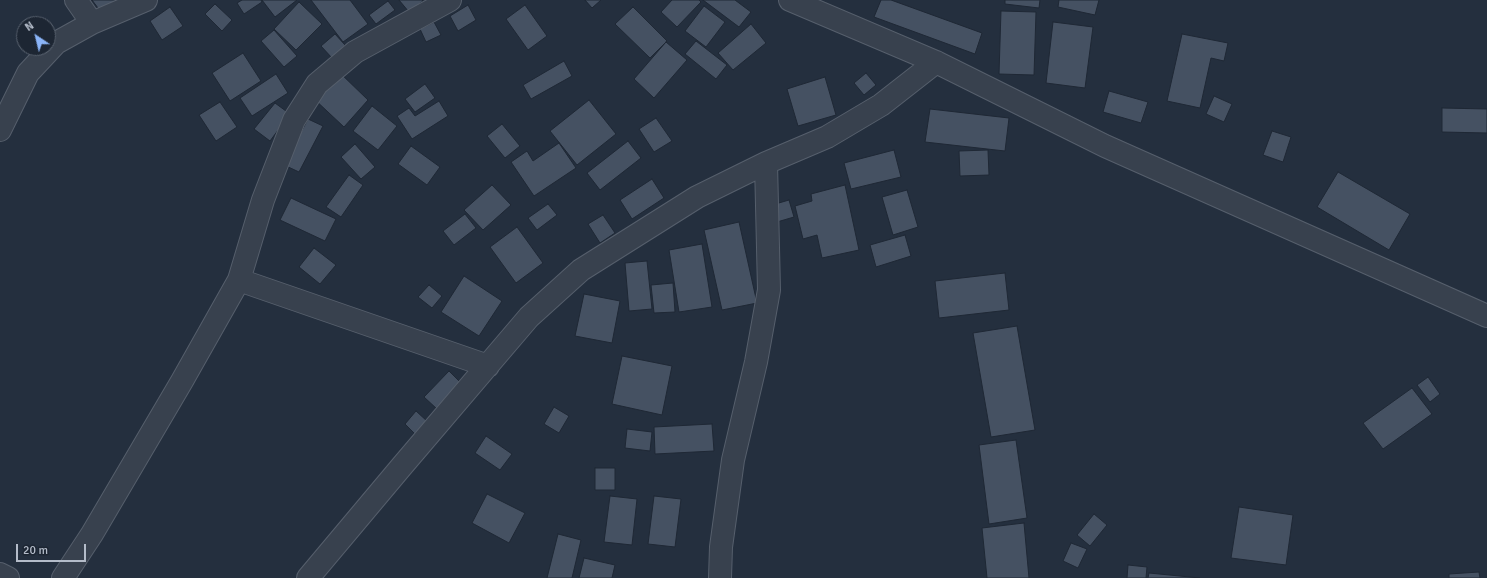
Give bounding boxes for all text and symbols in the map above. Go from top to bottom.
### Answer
north arrow [16,16,56,56]
text: N [23,19,36,34]
scale bar [18,536,88,562]
text: 20 m [23,543,48,558]

